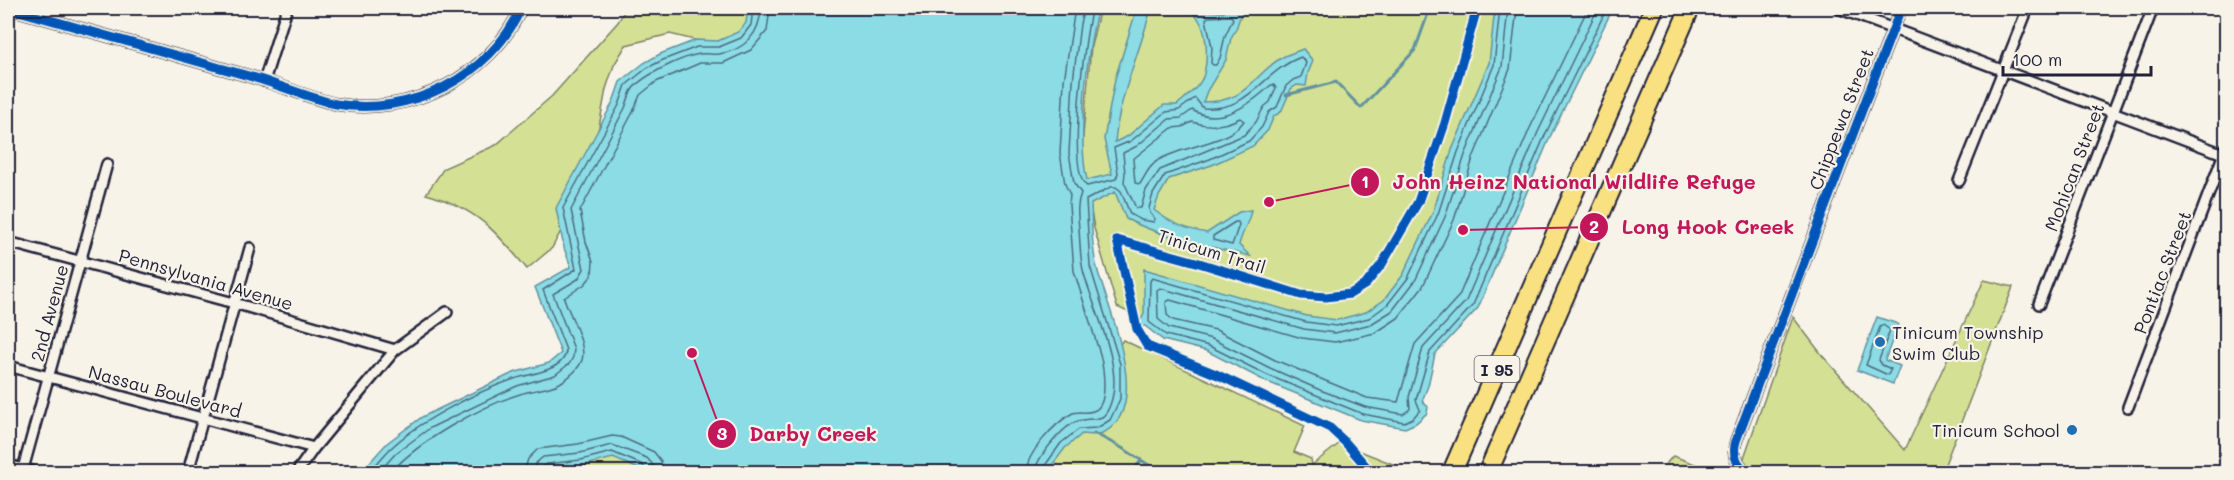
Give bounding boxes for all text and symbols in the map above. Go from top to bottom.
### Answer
scale bar [2003,39,2152,77]
street label: Chippewa Street [1803,45,1879,193]
text: 100 m [2012,47,2062,71]
street label: Mohican Street [2039,99,2109,235]
callout: John Heinz National Wildlife Refuge [1350,163,1767,201]
text: John Heinz National Wildlife Refuge [1392,168,1756,194]
text: 1 [1361,169,1369,193]
street label: Pontiac Street [2128,207,2196,337]
callout: Long Hook Creek [1579,208,1806,246]
text: Long Hook Creek [1622,213,1794,239]
text: 2 [1589,214,1599,238]
street label: Tinicum Trail [1155,223,1269,279]
street label: Pennsylvania Avenue [116,243,296,315]
street label: 2nd Avenue [25,262,73,364]
place label: Tinicum Township Swim Club [1892,320,2044,365]
marker: Tinicum Township Swim Club [1873,335,1887,349]
road number: I 95 [1474,356,1520,382]
street label: Nassau Boulevard [86,359,244,423]
callout: Darby Creek [707,415,889,453]
place label: Tinicum School [1932,418,2060,442]
text: Darby Creek [749,420,877,446]
text: 3 [717,421,728,445]
marker: Tinicum School [2065,423,2079,437]

